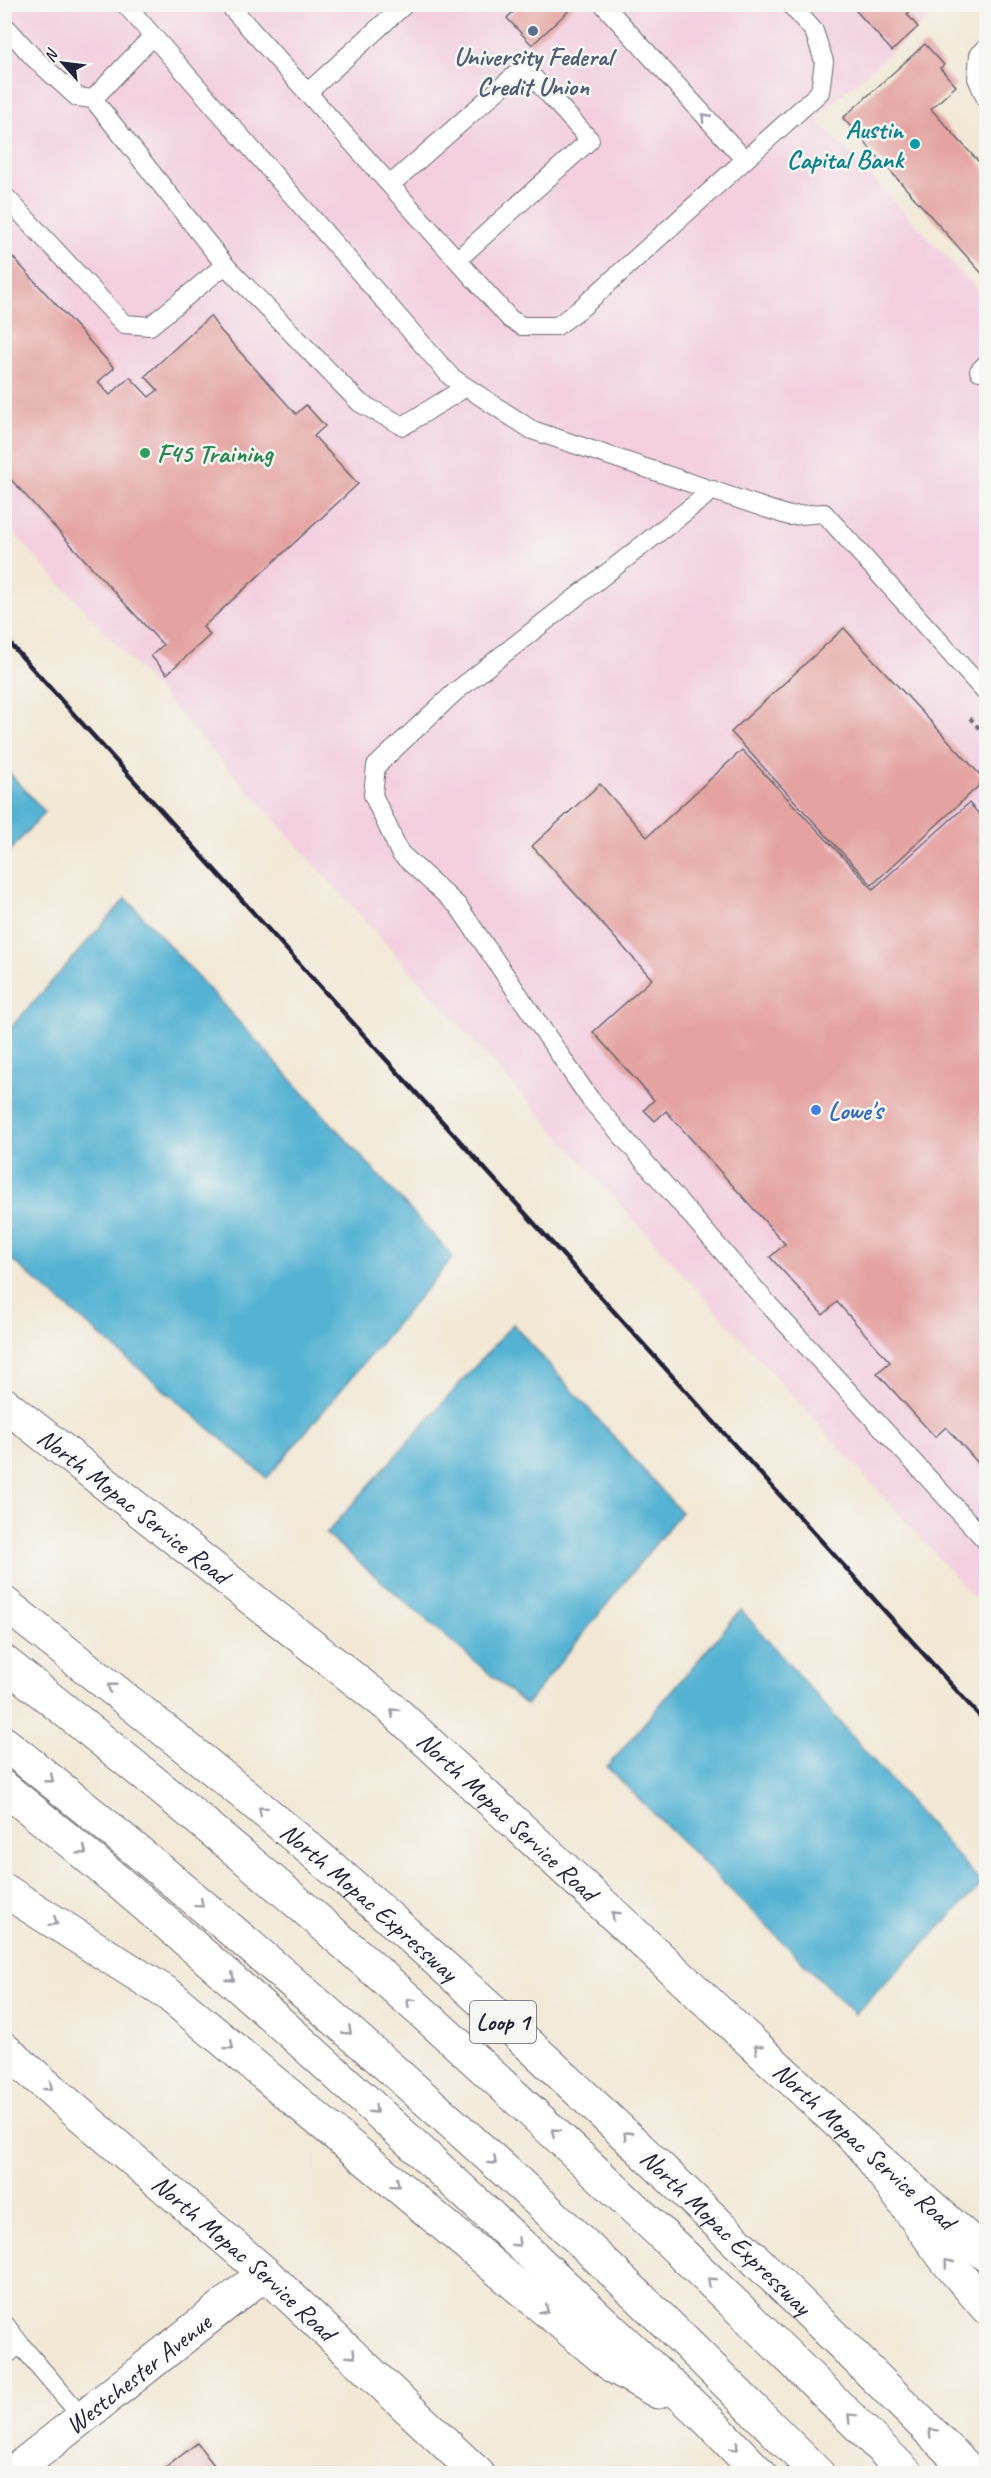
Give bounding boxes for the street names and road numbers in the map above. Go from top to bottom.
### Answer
street label: North Mopac Service Road [31,1421,239,1594]
street label: North Mopac Service Road [410,1724,607,1911]
street label: North Mopac Expressway [273,1815,466,1990]
road number: Loop 1 [470,2001,536,2043]
street label: North Mopac Service Road [766,2055,965,2240]
street label: North Mopac Expressway [633,2142,820,2324]
street label: North Mopac Service Road [145,2167,345,2351]
street label: Westchester Avenue [59,2305,219,2442]

